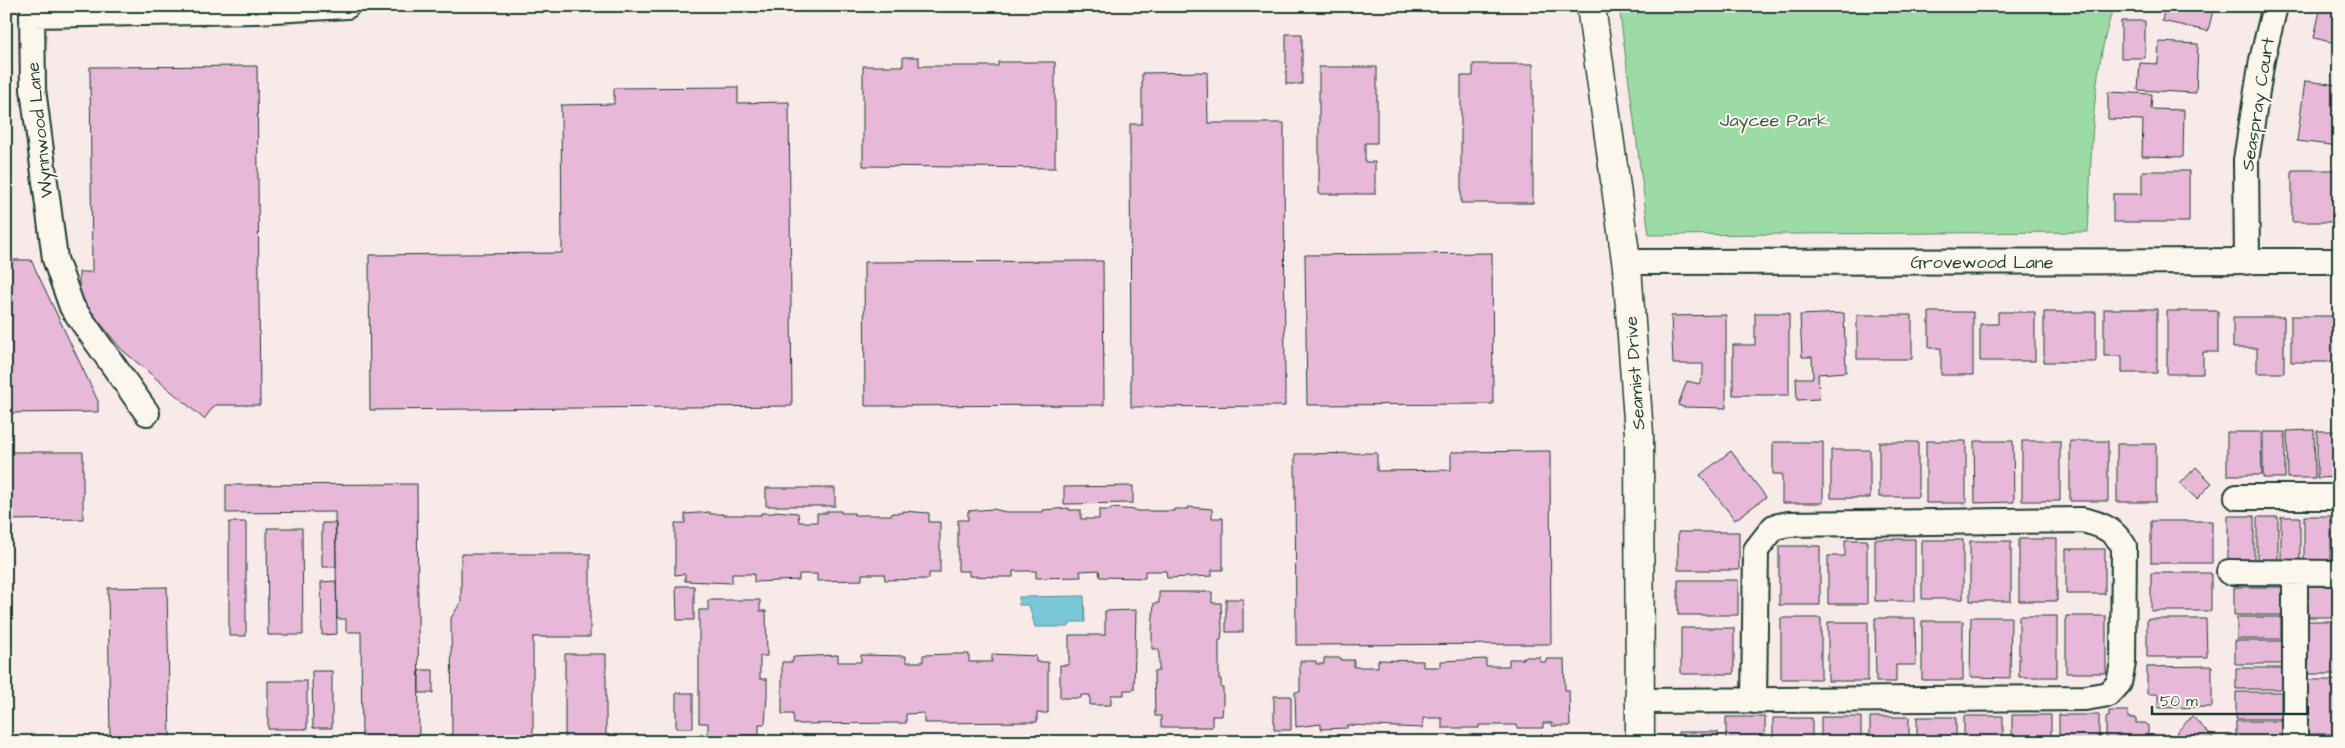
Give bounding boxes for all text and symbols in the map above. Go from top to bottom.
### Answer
street label: Seaspray Court [2235,35,2282,173]
street label: Wynnwood Lane [20,60,61,199]
park label: Jaycee Park [1720,108,1828,134]
street label: Grovewood Lane [1910,250,2054,275]
street label: Seamist Drive [1619,315,1651,431]
scale bar [2152,683,2309,715]
text: 50 m [2160,691,2198,712]

